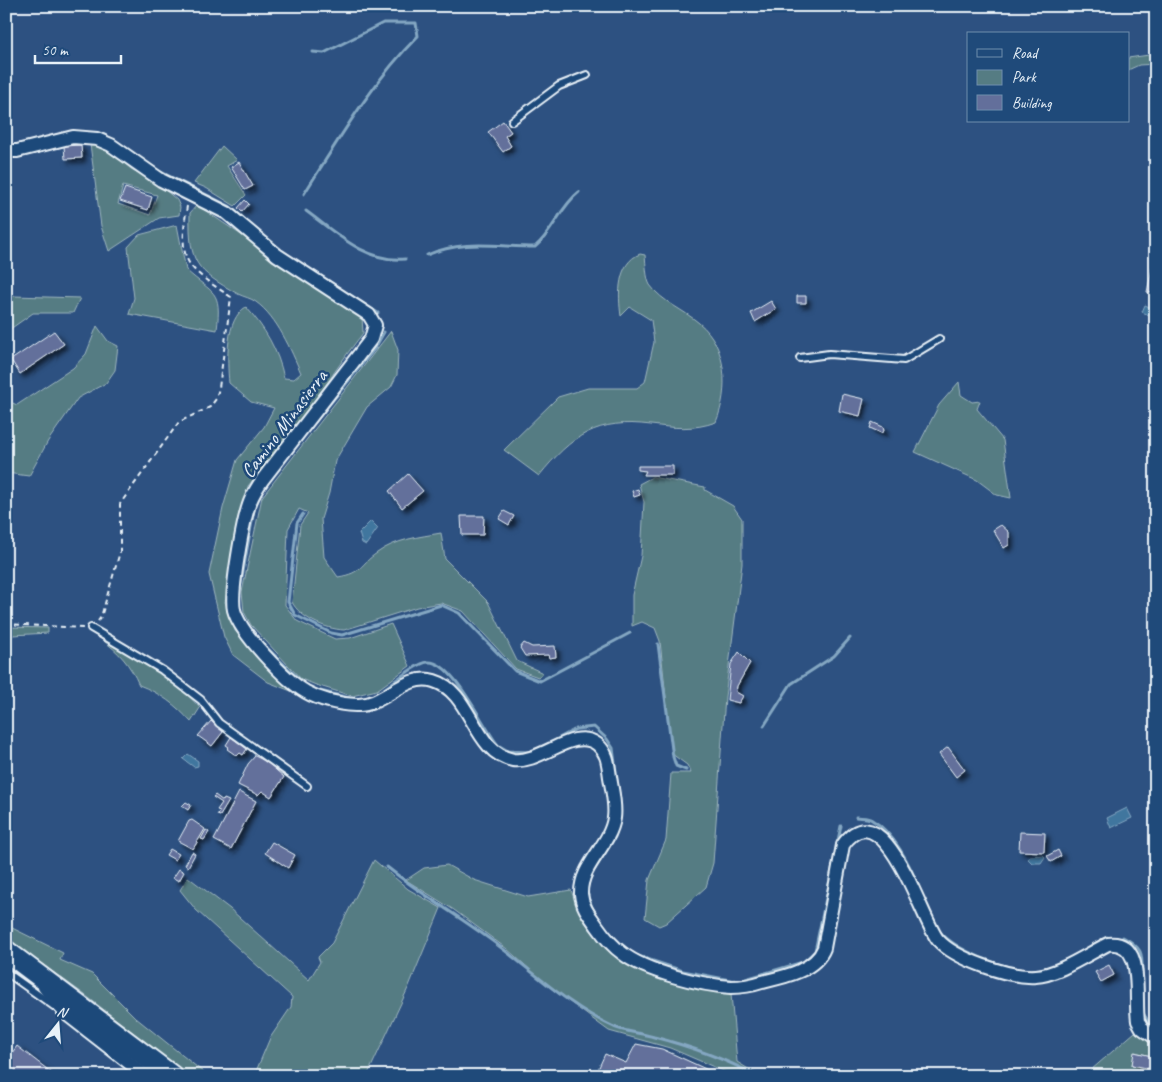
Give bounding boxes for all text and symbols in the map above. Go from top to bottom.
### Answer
scale bar [35,32,121,64]
legend [967,32,1130,122]
text: 50 m [42,41,69,60]
text: Road [1012,44,1039,63]
text: Park [1012,68,1037,87]
text: Building [1012,94,1052,113]
street label: Camino Minasierra [235,363,334,483]
north arrow [32,1000,82,1050]
text: N [55,1003,71,1022]

